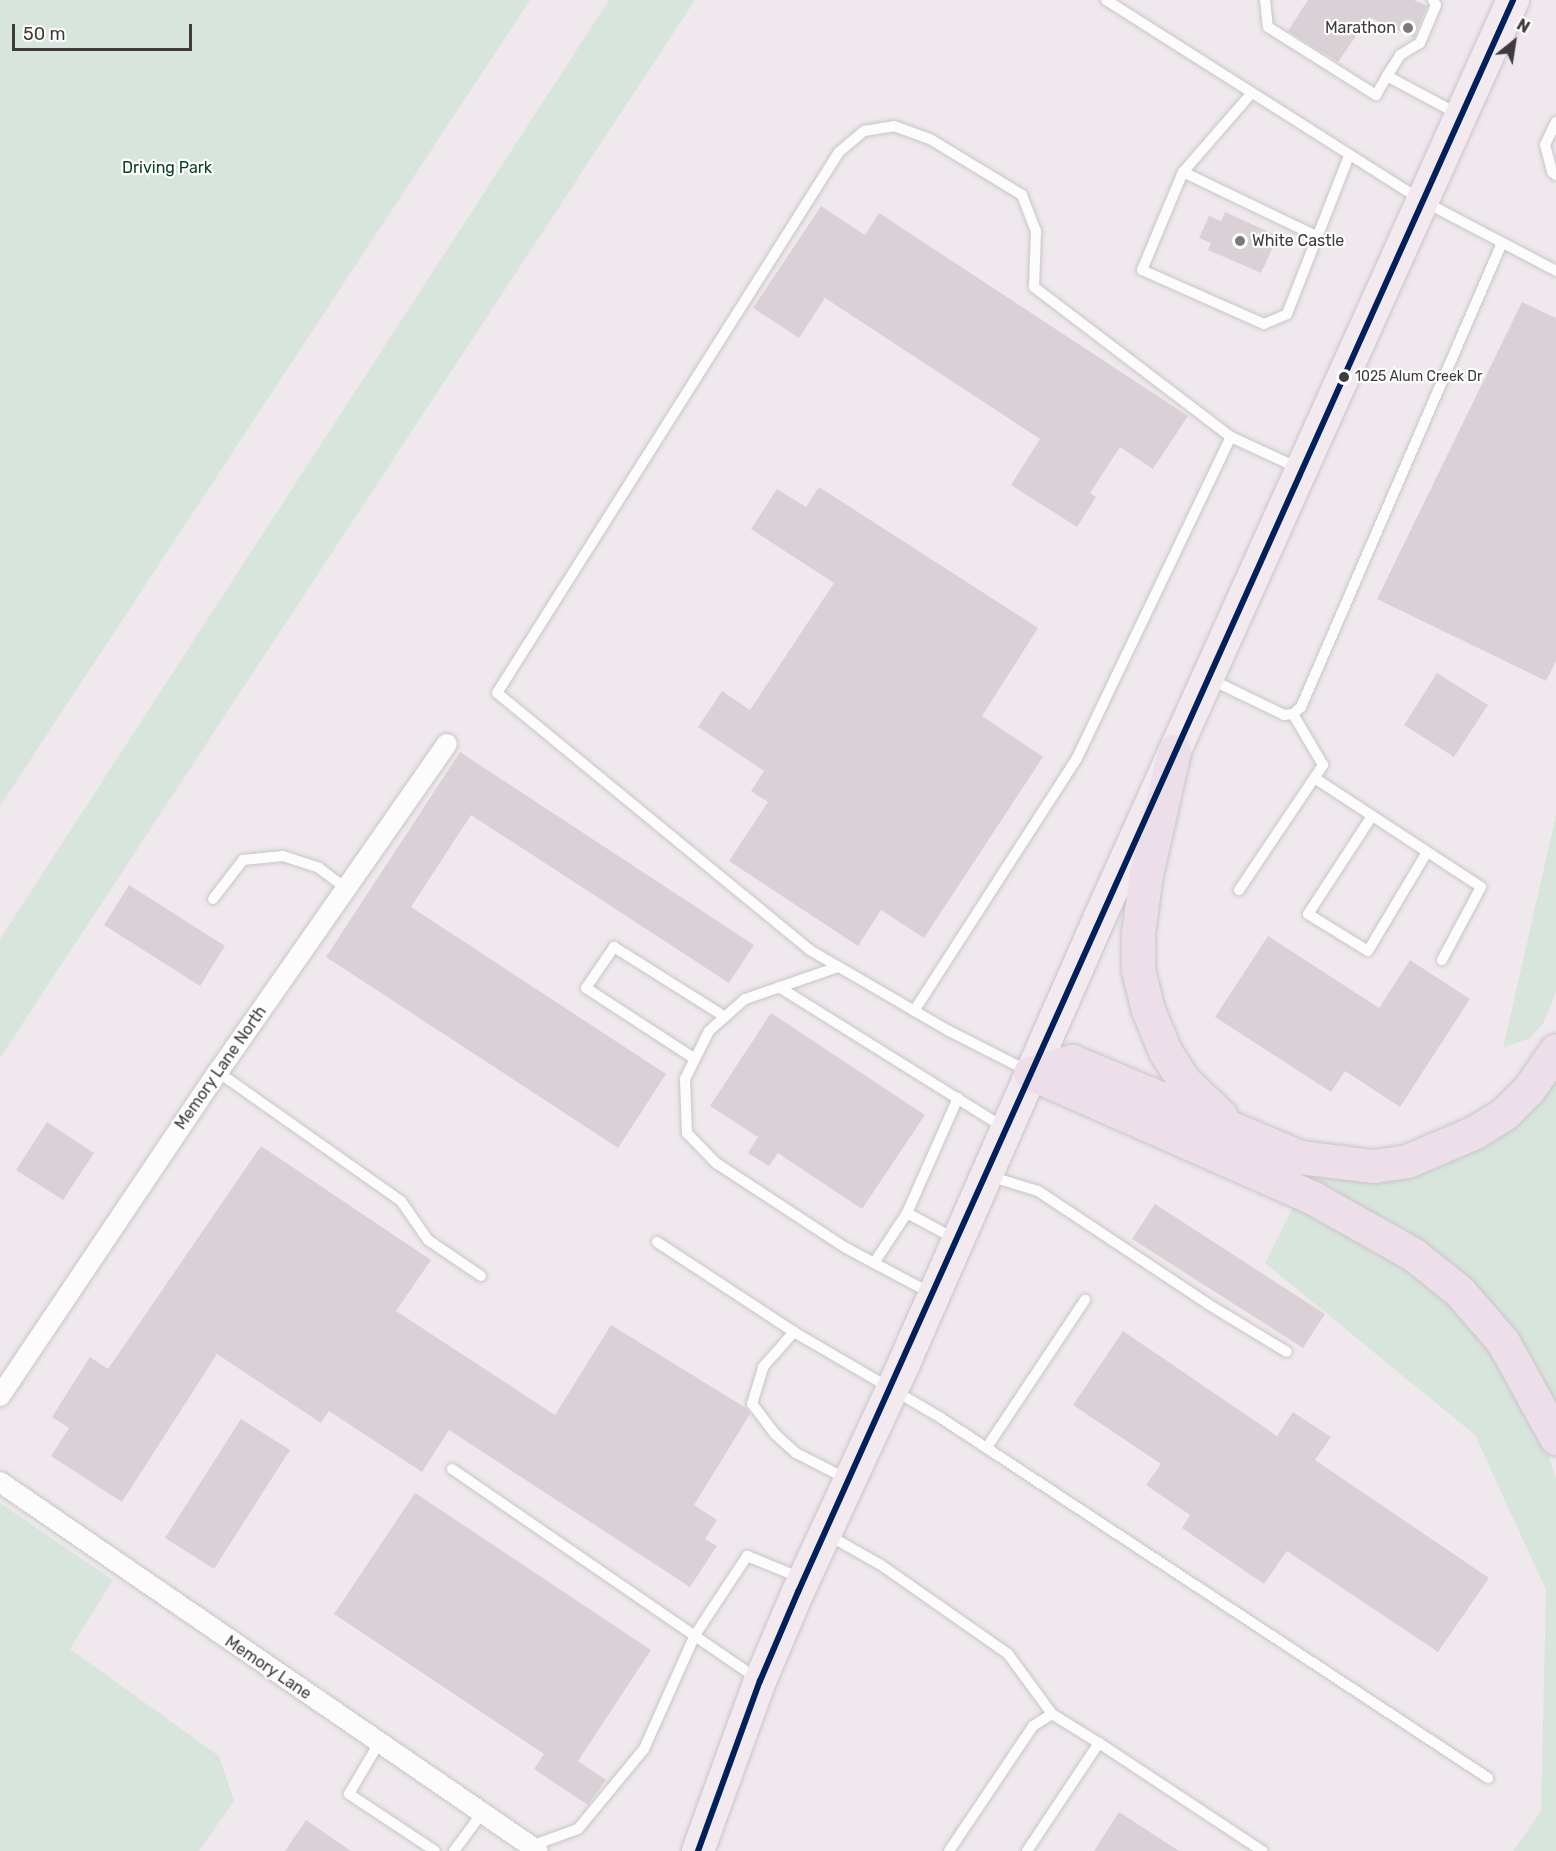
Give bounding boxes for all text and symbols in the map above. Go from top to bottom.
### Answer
scale bar [15,12,195,50]
north arrow [1484,12,1544,72]
text: N [1514,15,1533,37]
place label: Marathon [1325,18,1396,38]
marker: Marathon [1401,21,1415,35]
text: 50 m [23,23,66,45]
park label: Driving Park [122,158,212,178]
place label: White Castle [1252,231,1344,251]
marker: White Castle [1233,234,1247,248]
place label: 1025 Alum Creek Dr [1355,369,1483,385]
marker: 1025 Alum Creek Dr [1338,371,1350,383]
street label: Memory Lane North [171,1002,271,1134]
street label: Memory Lane [221,1632,315,1704]

